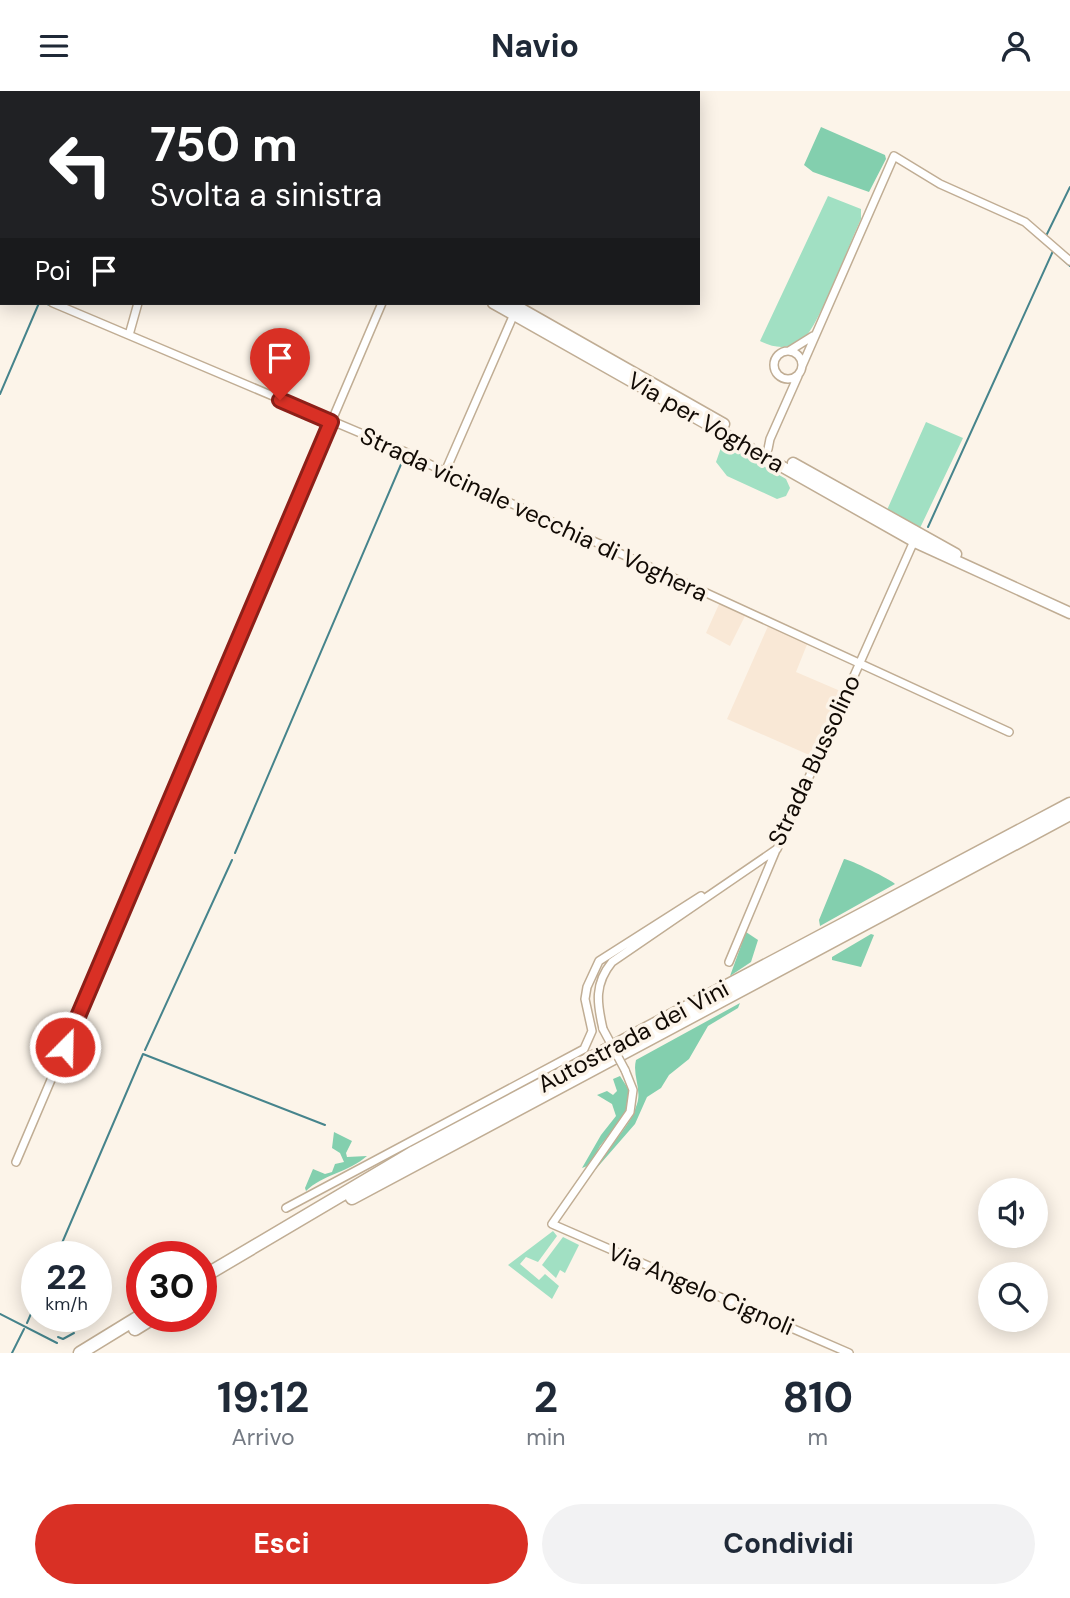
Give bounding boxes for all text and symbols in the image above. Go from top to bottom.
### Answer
text: Navio [491,25,579,67]
icon: menu [35,27,73,65]
icon: person [997,27,1035,65]
text: 750 m [150,112,298,176]
icon: left [35,119,126,210]
text: Svolta a sinistra [150,174,382,216]
icon: arrive [85,252,123,290]
text: Poi [35,254,71,288]
pin [250,328,310,400]
icon: arrive [261,339,299,377]
street label: Via per Voghera [622,365,790,479]
street label: Strada vicinale vecchia di Voghera [355,420,713,608]
street label: Strada Bussolino [761,669,867,851]
street label: Autostrada dei Vini [532,972,734,1100]
position arrow [28,1010,102,1084]
map controls [978,1178,1048,1332]
button: sound [978,1178,1048,1248]
street label: Via Angelo Cignoli [603,1236,799,1342]
speed limit sign: 30 [126,1241,217,1332]
text: 22 [46,1254,87,1300]
button: search [978,1262,1048,1332]
text: km/h [45,1292,88,1316]
text: 19:12 [217,1370,309,1425]
text: 2 [534,1370,558,1425]
text: 810 [782,1370,853,1425]
text: Arrivo [232,1422,295,1452]
text: min [526,1422,565,1452]
text: m [807,1422,828,1452]
button: Esci [35,1504,528,1584]
button: Condividi [542,1504,1035,1584]

